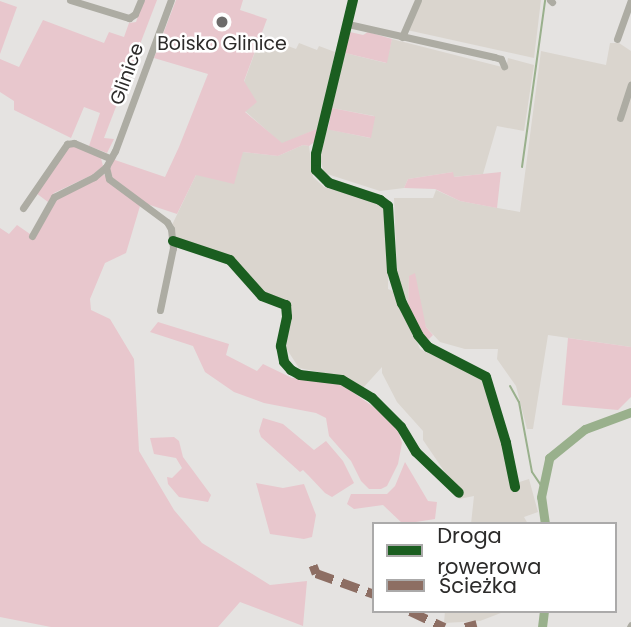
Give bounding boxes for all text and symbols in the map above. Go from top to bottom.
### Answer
marker: Boisko Glinice [214,14,230,30]
place label: Boisko Glinice [157,33,287,55]
street label: Glinice [105,40,149,108]
text: Droga rowerowa [437,521,541,581]
legend [372,522,617,613]
text: Ścieżka [439,571,517,600]

